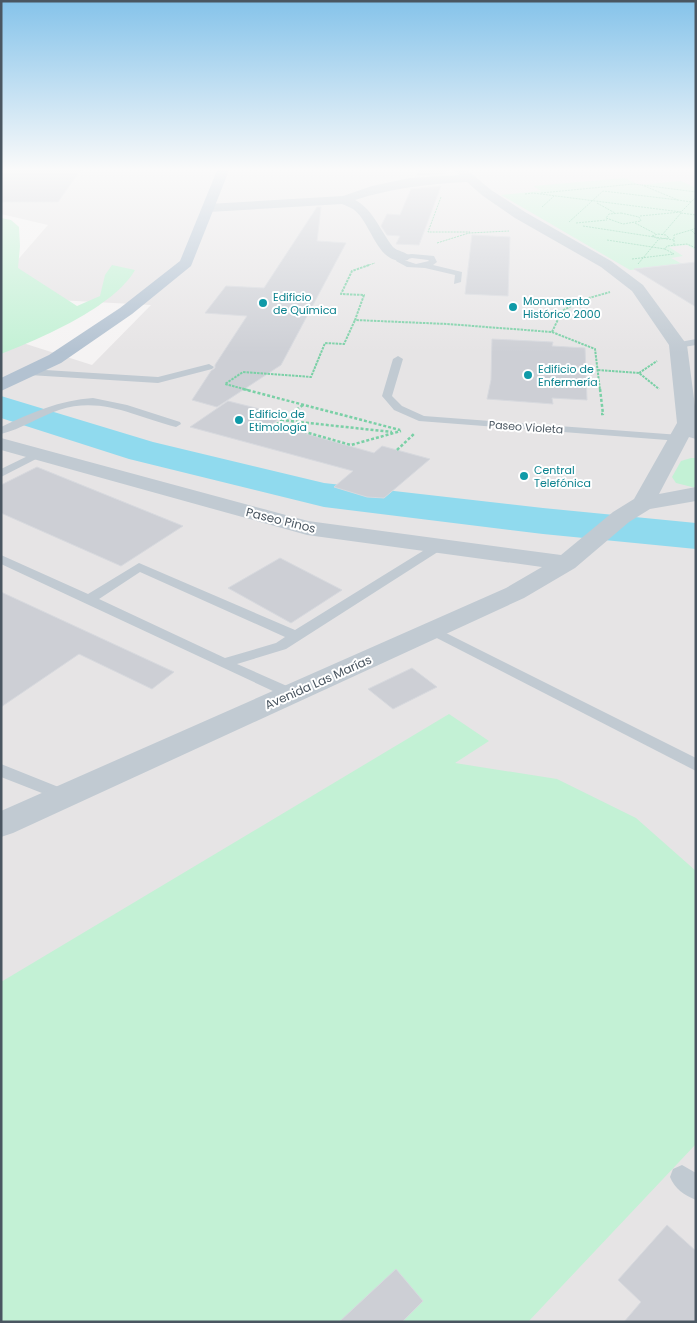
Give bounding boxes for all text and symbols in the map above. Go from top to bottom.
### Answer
place label: Edificio de Química [273,289,337,318]
place label: Monumento Histórico 2000 [523,293,601,322]
marker: Edificio de Química [257,297,269,309]
marker: Monumento Histórico 2000 [507,301,519,313]
place label: Edificio de Enfermería [538,361,598,390]
marker: Edificio de Enfermería [522,369,534,381]
place label: Edificio de Etimología [249,406,307,435]
marker: Edificio de Etimología [233,414,245,426]
street label: Paseo Violeta [488,416,564,438]
place label: Central Telefónica [534,462,591,491]
marker: Central Telefónica [518,470,530,482]
street label: Paseo Pinos [244,503,318,537]
street label: Avenida Las Marías [262,651,374,713]

